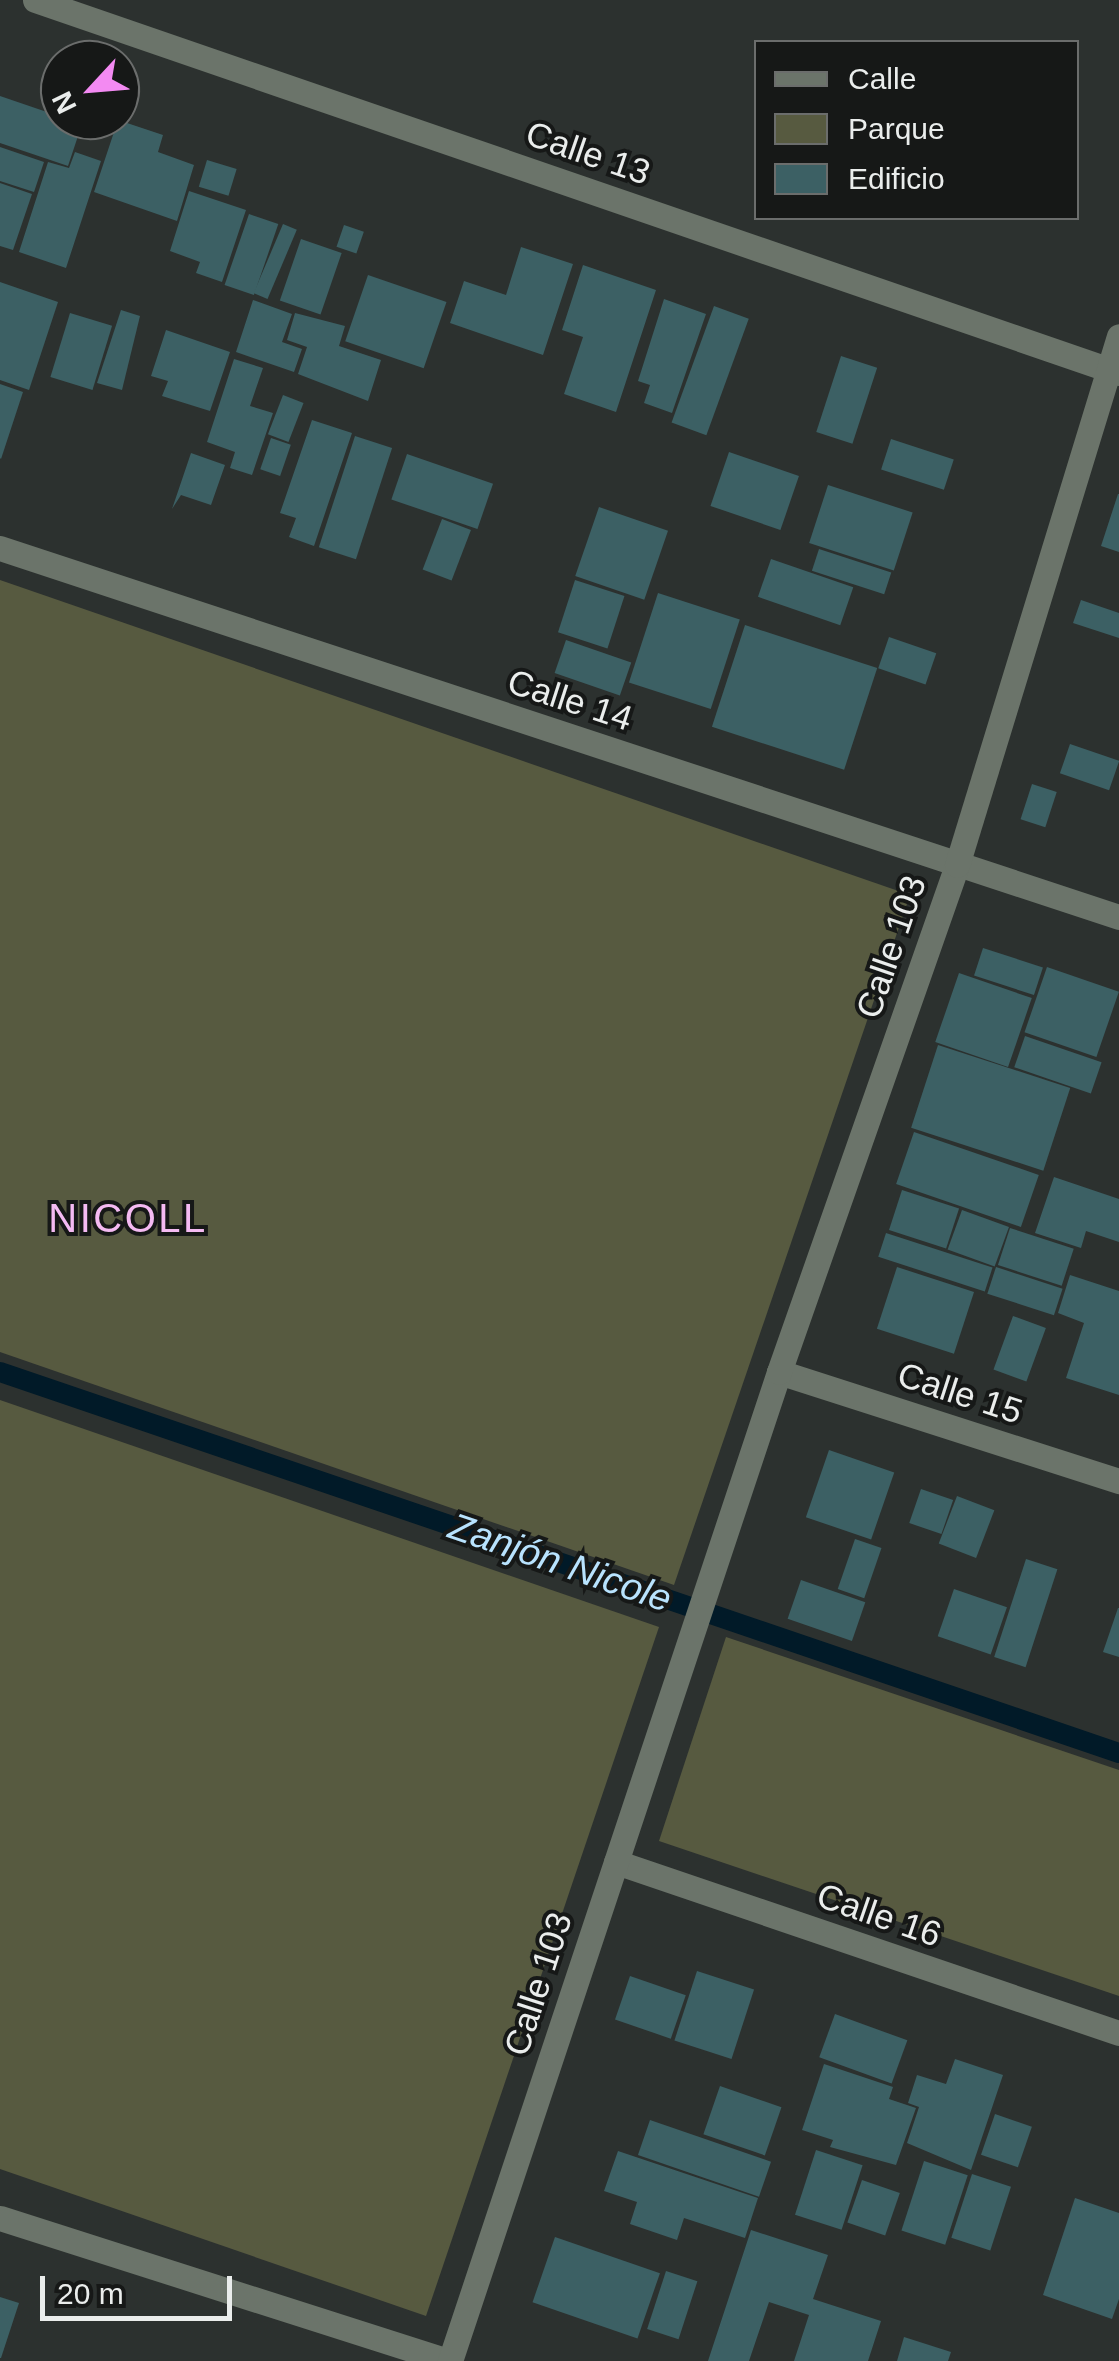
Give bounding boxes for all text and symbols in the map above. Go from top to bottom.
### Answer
north arrow [40,40,140,140]
legend [754,40,1079,220]
text: Calle [848,62,916,95]
text: N [46,87,83,118]
street label: Calle 13 [520,112,656,194]
text: Parque [848,112,945,145]
text: Edificio [848,162,945,195]
street label: Calle 14 [502,660,638,740]
street label: Calle 103 [847,870,935,1024]
district label: NICOLL [48,1194,208,1242]
street label: Calle 15 [892,1353,1028,1433]
water label: Zanjón Nicole [443,1504,677,1622]
street label: Calle 16 [811,1874,947,1956]
street label: Calle 103 [495,1907,581,2061]
scale bar [45,2256,238,2318]
text: 20 m [57,2277,124,2310]

